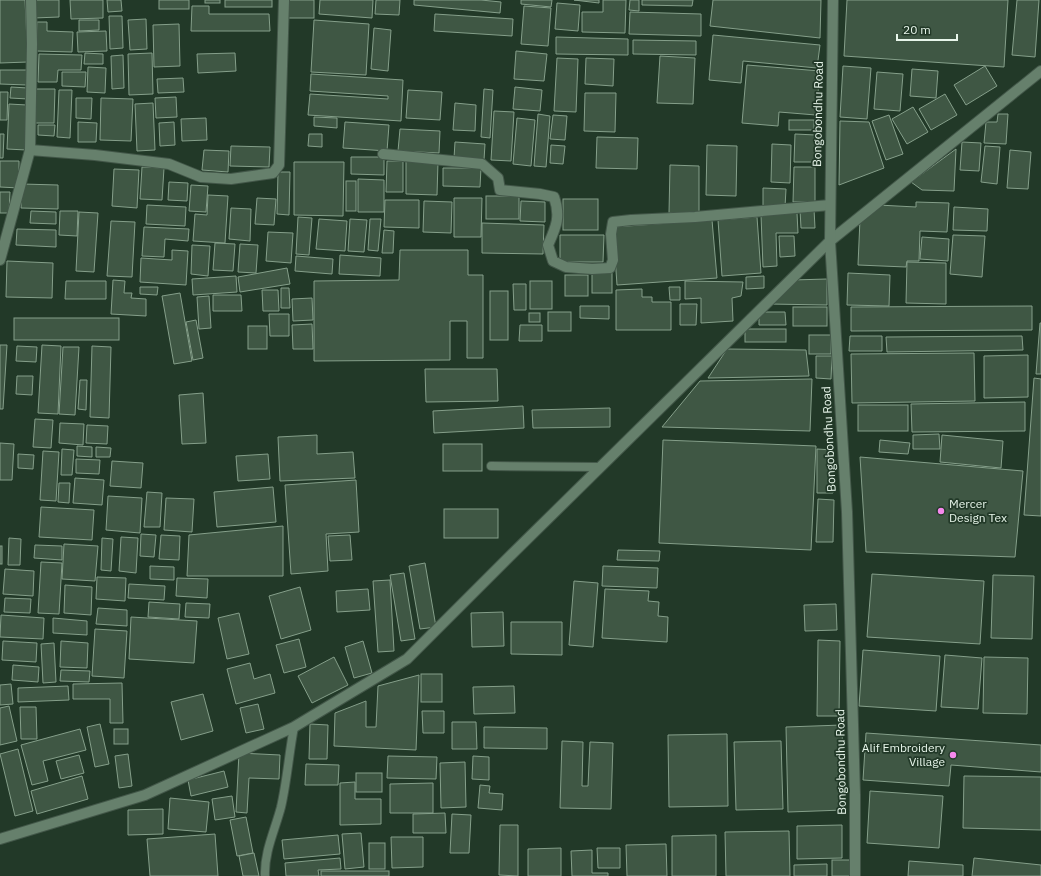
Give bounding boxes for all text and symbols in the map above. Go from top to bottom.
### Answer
scale bar [897,16,957,42]
text: 20 m [903,22,931,37]
street label: Bongobondhu Road [809,61,826,167]
street label: Bongobondhu Road [818,386,839,492]
place label: Mercer Design Tex [949,496,1007,525]
marker: Mercer Design Tex [936,506,946,516]
street label: Bongobondhu Road [832,709,849,815]
place label: Alif Embroidery Village [862,740,945,769]
marker: Alif Embroidery Village [948,750,958,760]

